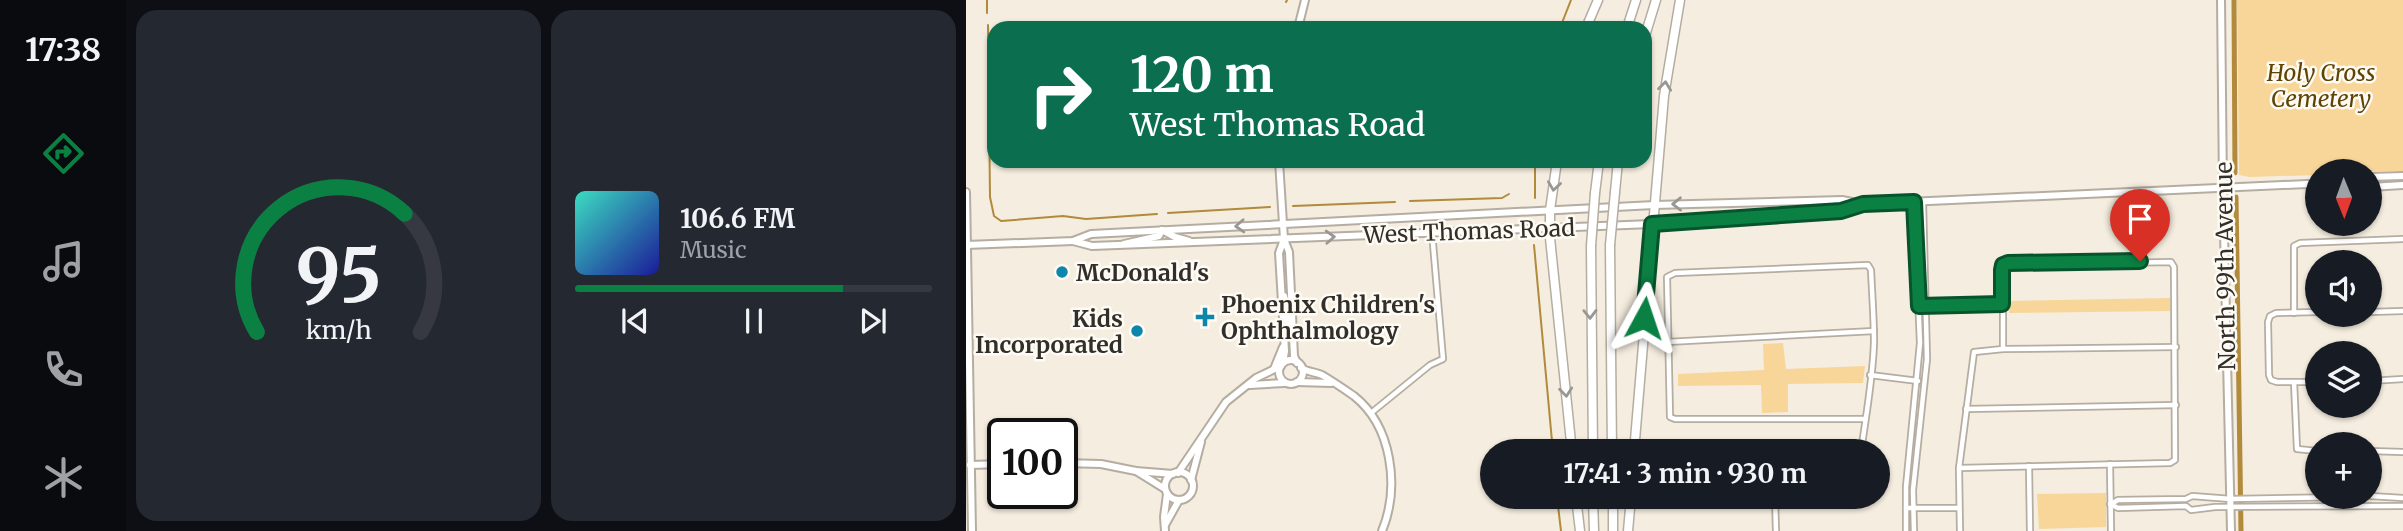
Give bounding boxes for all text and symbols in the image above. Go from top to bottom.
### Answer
text: 17:38 [25,30,101,70]
text: 120 m [1130,44,1274,105]
icon: right [1015,49,1106,140]
park label: Holy Cross Cemetery [2266,58,2375,113]
one-way arrow [1657,80,1672,92]
text: West Thomas Road [1130,105,1425,145]
icon: directions [39,129,88,178]
north arrow [2305,159,2382,236]
map controls [2305,159,2382,509]
street label: North 99th Avenue [2209,161,2241,371]
one-way arrow [1546,180,1561,192]
pin [2110,189,2170,261]
one-way arrow [1672,197,1683,212]
icon: arrive [2121,200,2159,238]
text: 106.6 FM [680,202,795,235]
street label: West Thomas Road [1361,213,1576,249]
one-way arrow [1234,219,1245,234]
text: 95 [295,230,382,322]
one-way arrow [1324,230,1335,245]
text: Music [680,235,747,264]
icon: music [39,237,88,286]
button: sound [2305,250,2382,327]
place label: McDonald's [1076,258,1209,287]
marker: McDonald's [1054,264,1070,280]
position arrow [1607,281,1681,355]
place label: Phoenix Children's Ophthalmology [1221,290,1435,345]
icon: previous [616,302,654,340]
icon: pause [735,302,773,340]
icon: next [854,302,892,340]
place label: Kids Incorporated [975,304,1123,359]
marker: Phoenix Children's Ophthalmology [1195,307,1215,327]
one-way arrow [1582,309,1598,320]
text: km/h [305,313,372,345]
marker: Kids Incorporated [1129,323,1145,339]
button: layers [2305,341,2382,418]
icon: phone [39,345,88,394]
one-way arrow [1558,387,1573,398]
speed limit sign: 100 [987,418,1078,509]
button: + [2305,432,2382,509]
icon: climate [39,453,88,502]
text: 17:41 · 3 min · 930 m [1563,457,1807,490]

